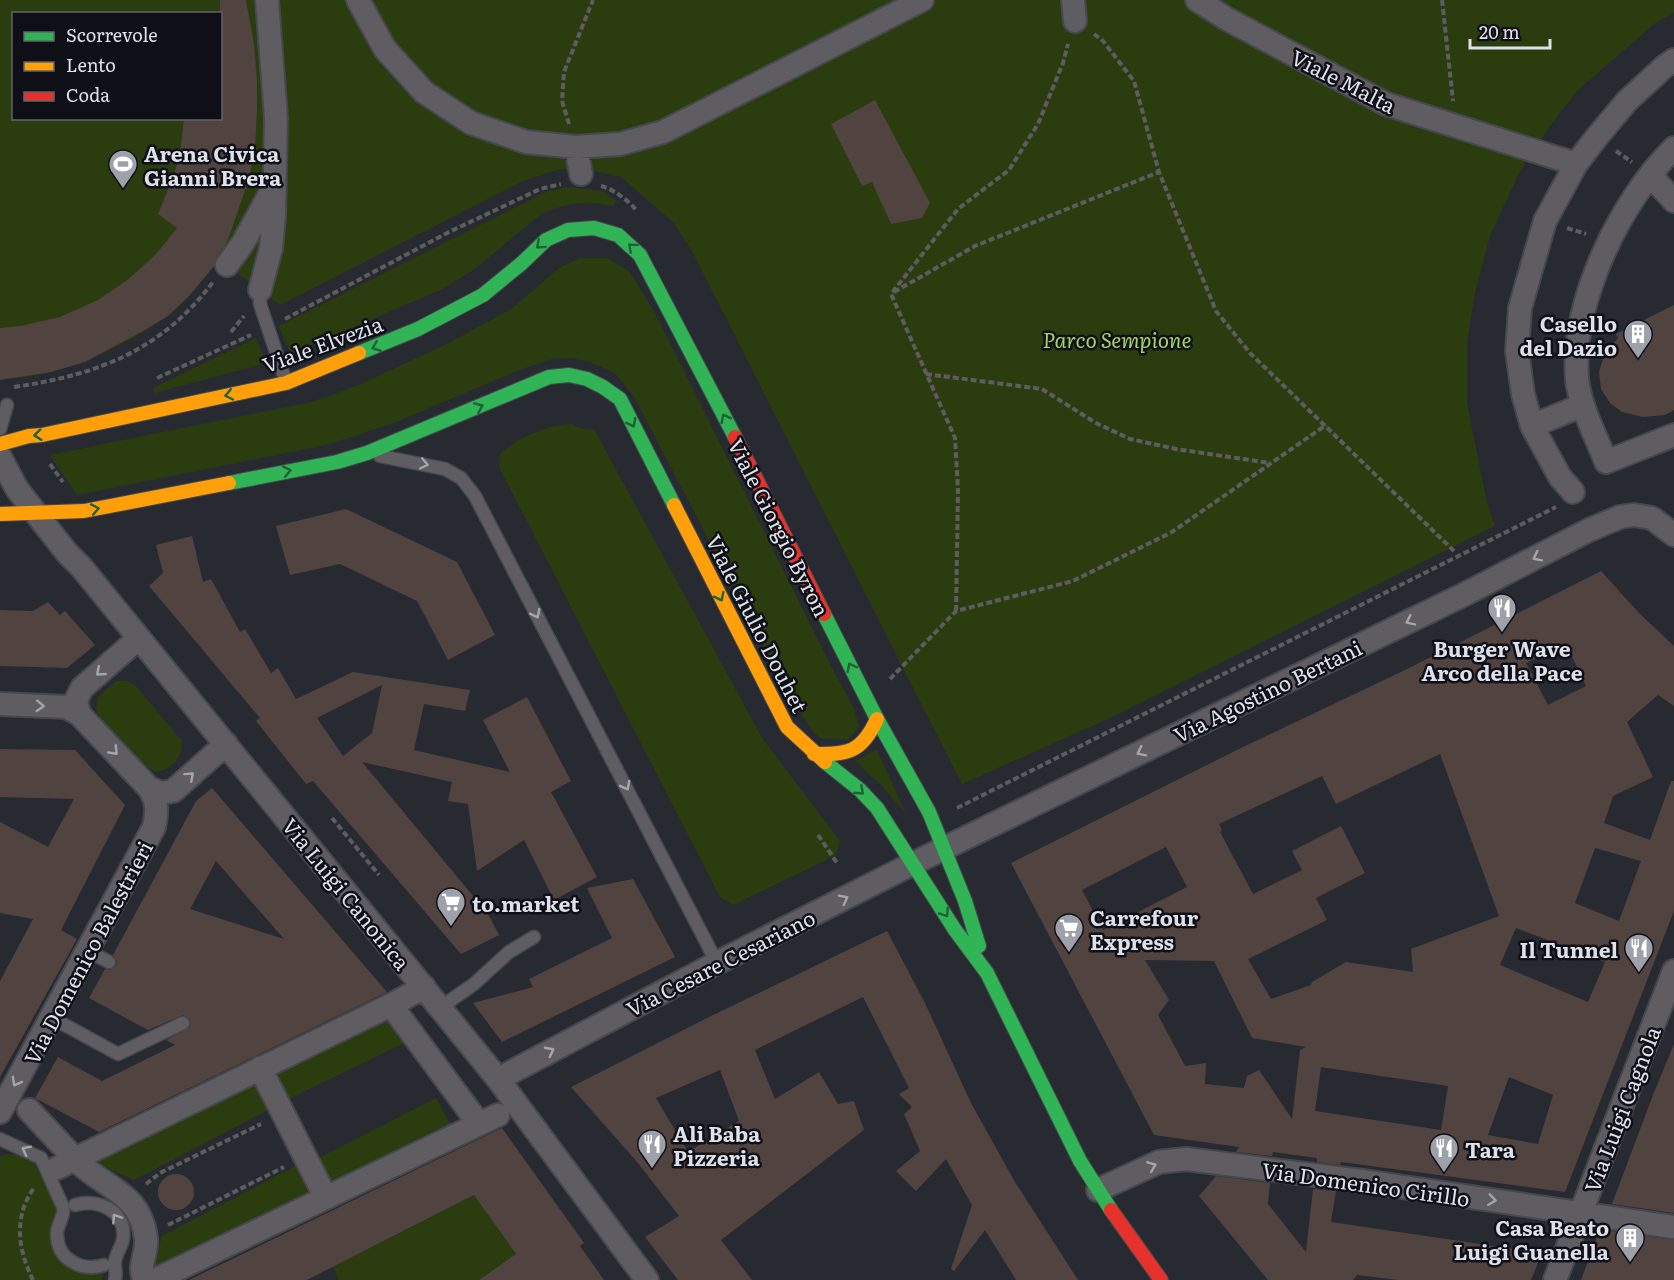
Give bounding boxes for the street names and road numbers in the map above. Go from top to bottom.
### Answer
street label: Viale Malta [1286,40,1402,120]
street label: Viale Elvezia [257,307,387,379]
street label: Viale Giorgio Byron [722,432,839,622]
street label: Viale Giulio Douhet [700,528,817,718]
street label: Via Agostino Bertani [1168,631,1366,749]
street label: Via Luigi Canonica [276,810,419,976]
street label: Via Domenico Balestrieri [15,835,159,1069]
street label: Via Cesare Cesariano [620,901,820,1023]
street label: Via Luigi Cagnola [1575,1021,1667,1196]
street label: Via Domenico Cirillo [1260,1153,1472,1213]

